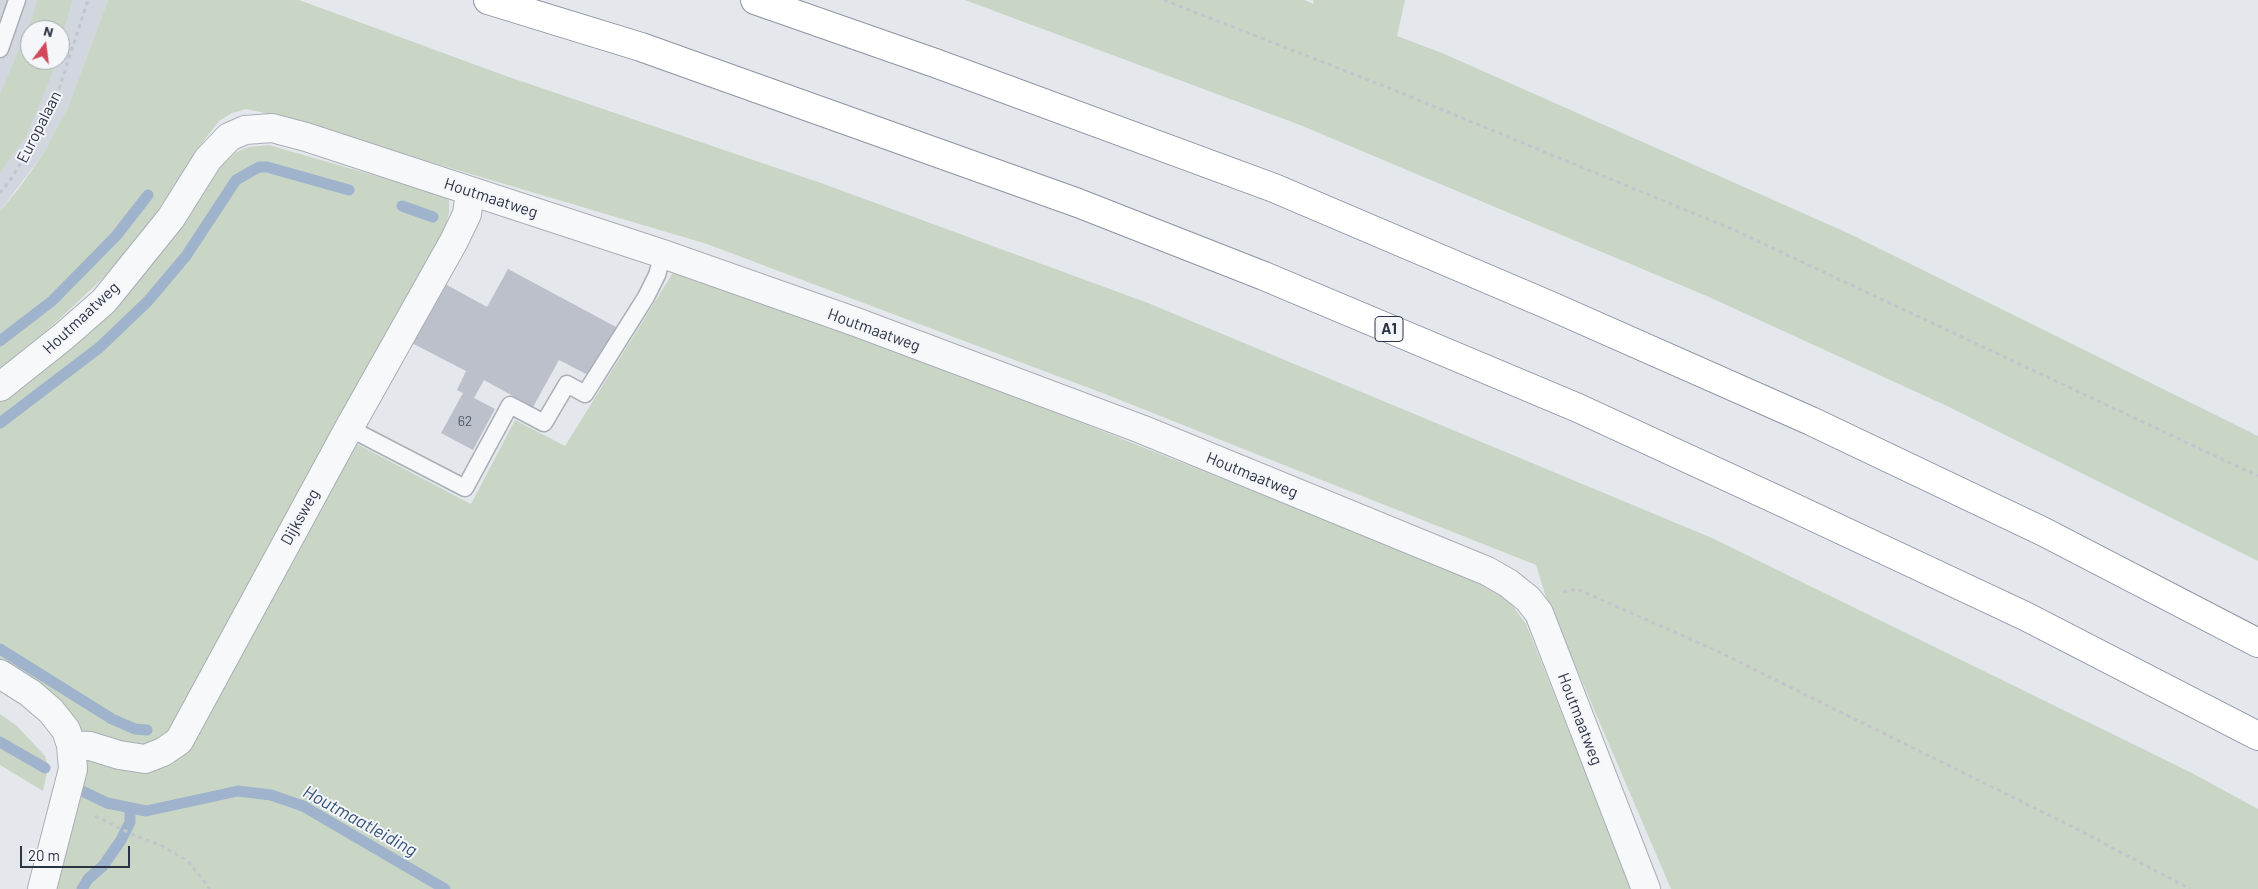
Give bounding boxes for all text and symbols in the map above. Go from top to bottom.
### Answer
north arrow [20,20,70,70]
text: N [42,22,55,40]
street label: Europalaan [13,88,65,166]
street label: Houtmaatweg [442,174,540,222]
street label: Houtmaatweg [39,278,123,358]
street label: Houtmaatweg [825,304,923,356]
road number: A1 [1375,316,1403,342]
house number: 62 [458,413,472,429]
street label: Houtmaatweg [1203,448,1301,502]
street label: Dijksweg [277,485,323,549]
street label: Houtmaatweg [1554,670,1606,768]
water label: Houtmaatleiding [299,781,421,861]
scale bar [22,836,132,868]
text: 20 m [28,846,60,864]

